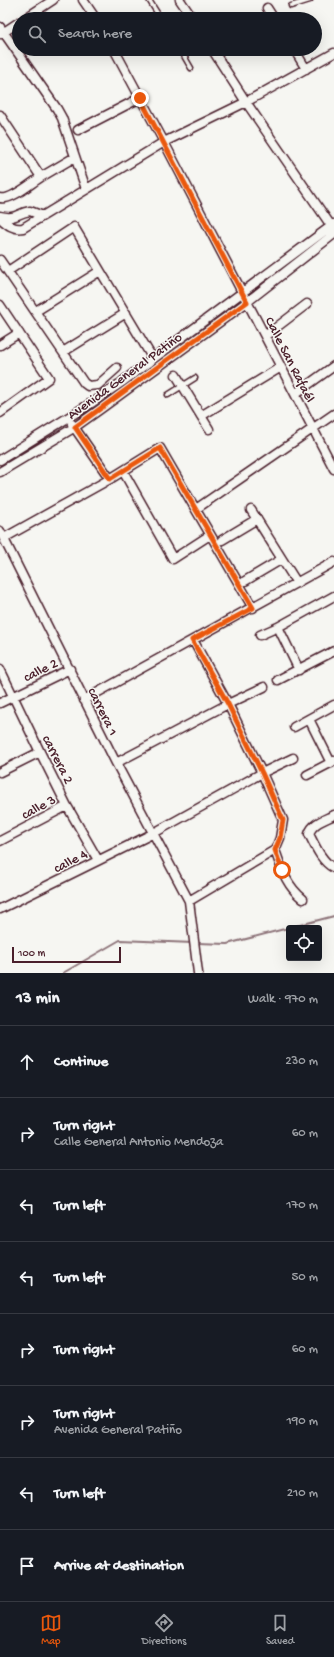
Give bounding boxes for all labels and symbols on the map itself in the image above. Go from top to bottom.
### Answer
route end [131,89,149,107]
street label: Calle San Rafaél [260,314,318,406]
street label: Avenida General Patiño [65,330,186,424]
street label: calle 2 [21,656,61,687]
street label: carrera 1 [83,685,121,739]
street label: carrera 2 [37,733,76,788]
street label: calle 3 [19,792,59,824]
street label: calle 4 [51,846,91,878]
route start [273,861,291,879]
scale bar [12,945,121,964]

